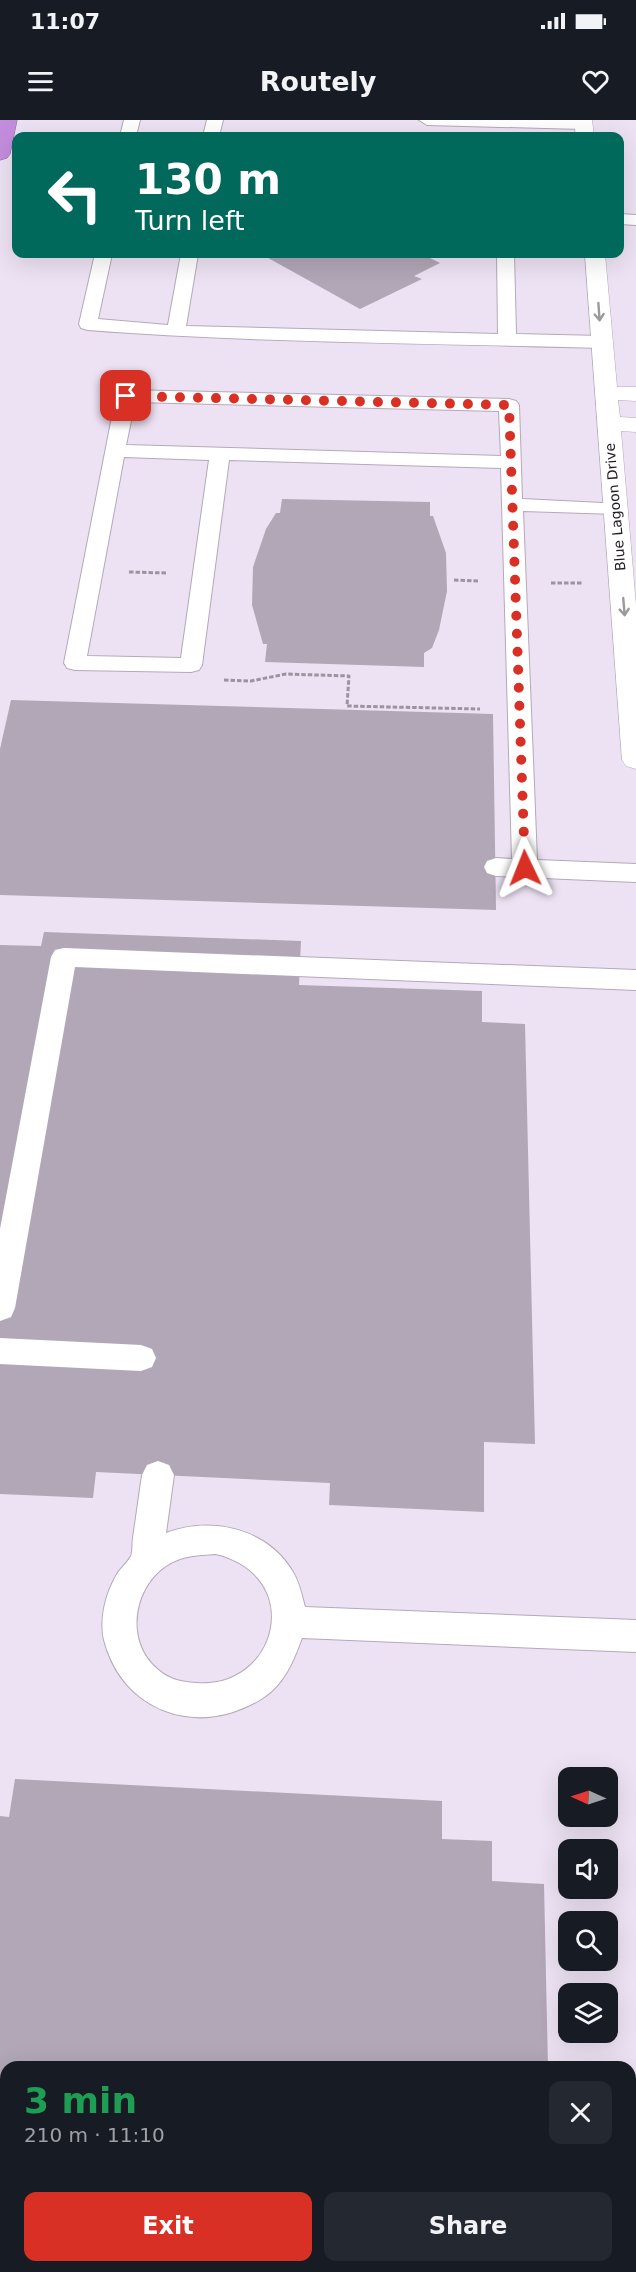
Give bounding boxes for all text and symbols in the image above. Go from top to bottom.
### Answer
text: 11:07 [30,9,100,34]
icon: menu [24,65,57,98]
icon: heart [579,65,612,98]
text: Routely [260,66,376,97]
text: 130 m [135,155,281,204]
icon: left [36,156,114,234]
text: Turn left [135,205,245,236]
one-way arrow [594,301,605,321]
pin [100,370,151,421]
icon: arrive [109,379,142,412]
street label: Blue Lagoon Drive [601,442,629,572]
one-way arrow [619,597,630,617]
position arrow [493,836,557,900]
north arrow [558,1767,618,1827]
map controls [558,1767,618,2043]
button: sound [558,1839,618,1899]
button: search [558,1911,618,1971]
button: layers [558,1983,618,2043]
text: 3 min [24,2080,137,2121]
button: close [549,2081,612,2144]
text: 210 m · 11:10 [24,2123,165,2147]
button: Exit [24,2192,312,2261]
button: Share [324,2192,612,2261]

